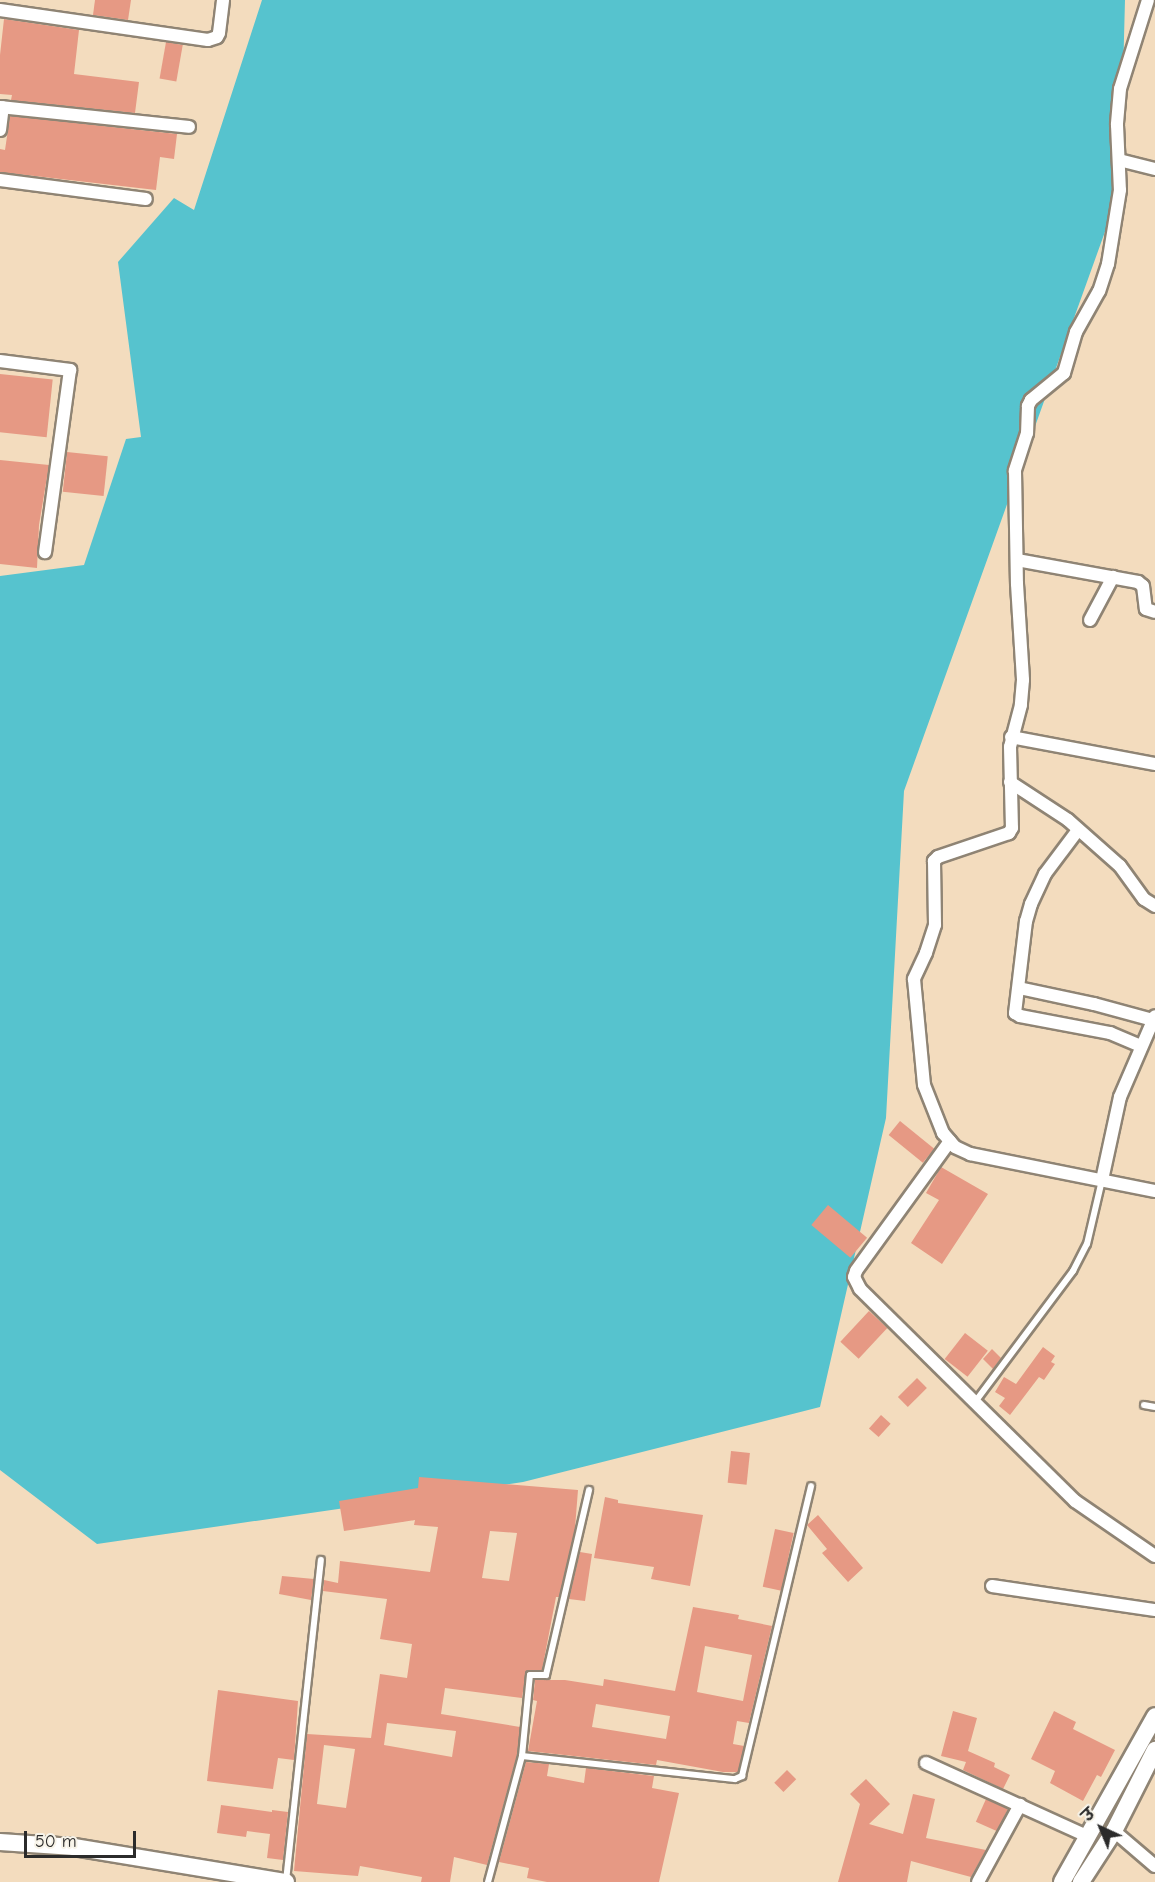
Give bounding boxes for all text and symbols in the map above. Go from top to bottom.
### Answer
north arrow [1071,1798,1131,1858]
text: उ [1078,1805,1099,1825]
scale bar [27,1819,140,1857]
text: 50 m [35,1831,77,1852]

